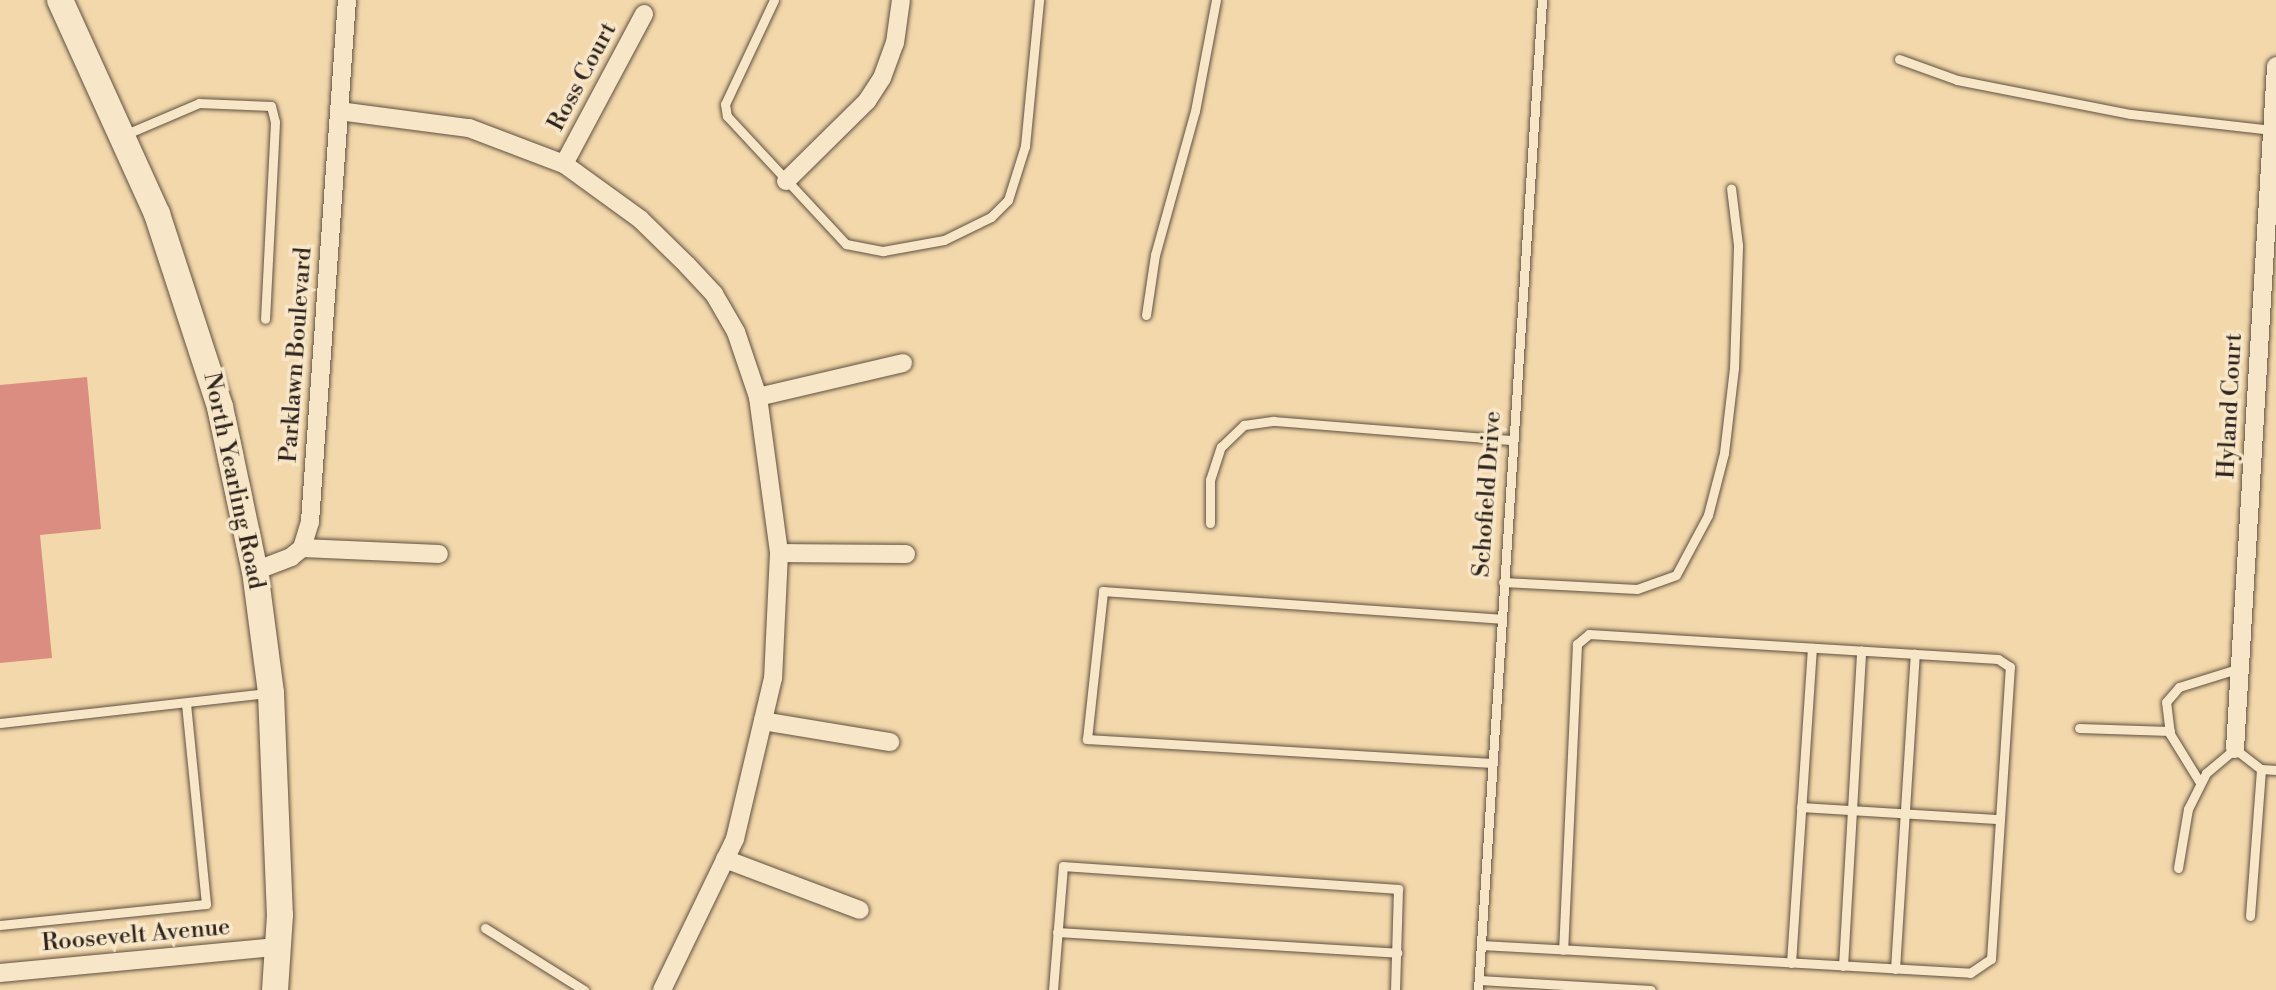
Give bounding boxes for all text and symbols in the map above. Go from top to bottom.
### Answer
street label: Ross Court [542,18,624,136]
street label: Parklawn Boulevard [275,246,319,464]
street label: Hyland Court [2213,332,2249,480]
street label: North Yearling Road [196,370,270,592]
street label: Schofield Drive [1468,410,1508,578]
street label: Roosevelt Avenue [40,913,232,959]

